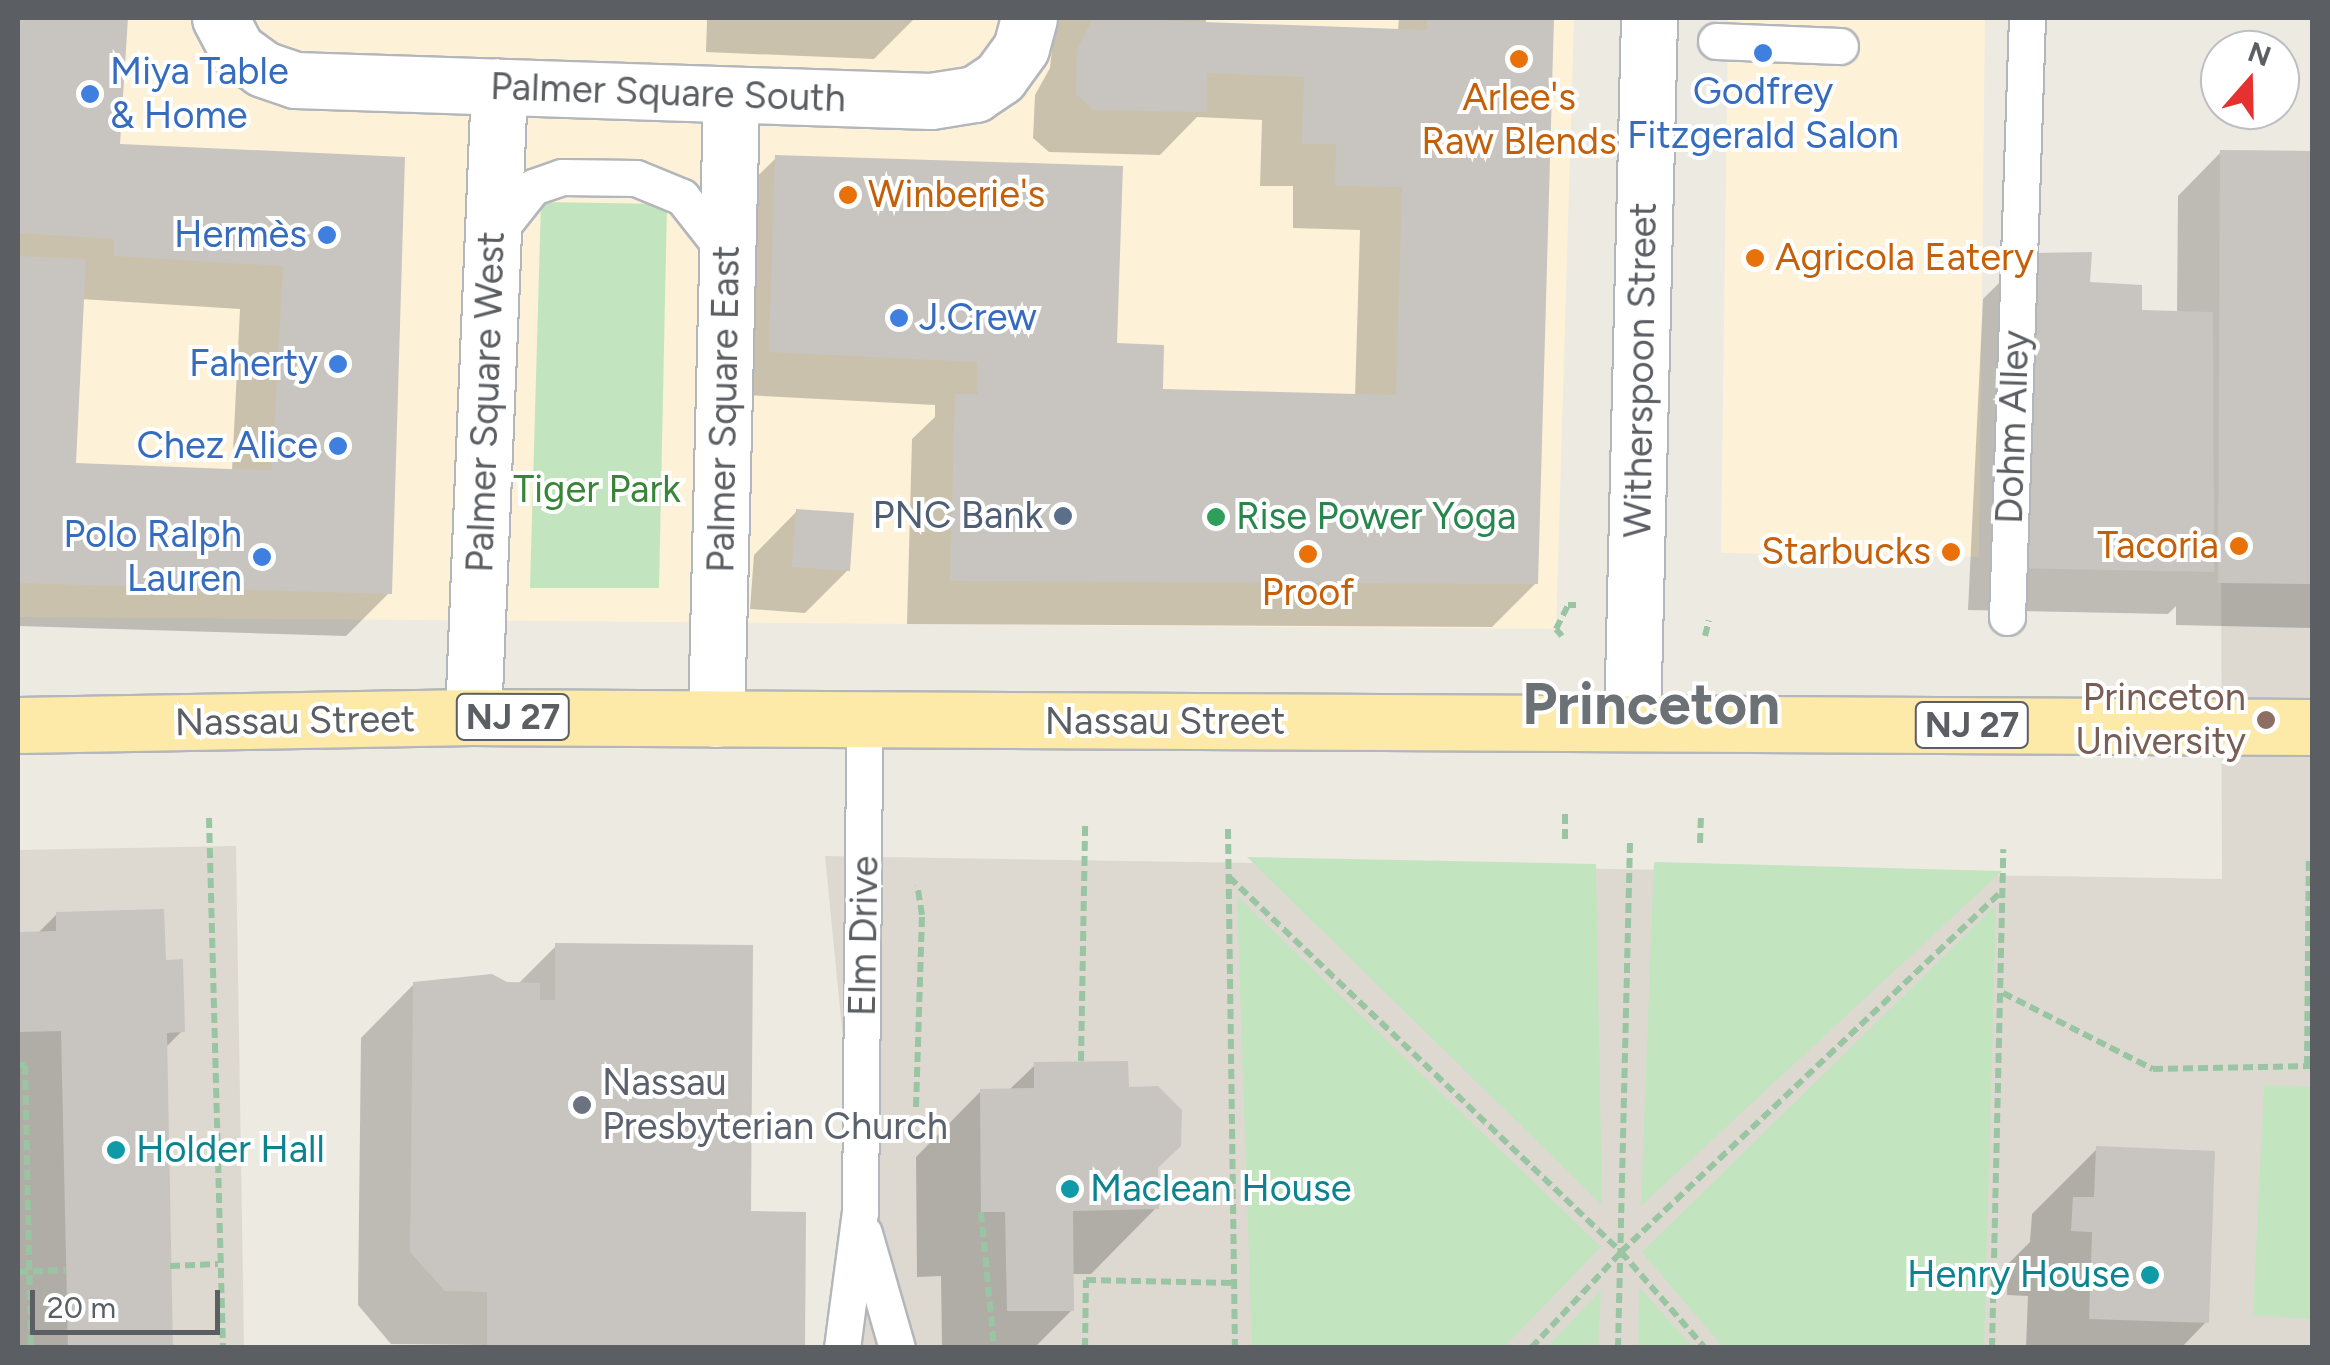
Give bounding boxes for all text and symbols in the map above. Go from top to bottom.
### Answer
north arrow [2200,30,2300,130]
text: N [2244,34,2276,73]
marker: Godfrey Fitzgerald Salon [1752,42,1774,64]
marker: Arlee's Raw Blends [1508,48,1530,70]
place label: Miya Table & Home [110,49,289,138]
street label: Palmer Square South [489,64,847,122]
place label: Godfrey Fitzgerald Salon [1627,69,1899,158]
place label: Arlee's Raw Blends [1421,75,1617,164]
marker: Miya Table & Home [79,83,101,105]
place label: Winberie's [868,172,1045,218]
marker: Winberie's [837,184,859,206]
street label: Witherspoon Street [1615,202,1667,538]
place label: Hermès [174,212,307,258]
marker: Hermès [316,224,338,246]
street label: Palmer Square West [457,231,515,573]
place label: Agricola Eatery [1775,235,2034,281]
street label: Palmer Square East [698,245,750,573]
marker: Agricola Eatery [1744,247,1766,269]
place label: J.Crew [919,295,1037,341]
marker: J.Crew [888,307,910,329]
street label: Dohm Alley [1987,329,2039,525]
place label: Faherty [189,341,318,387]
marker: Faherty [327,353,349,375]
place label: Chez Alice [136,423,318,469]
marker: Chez Alice [327,435,349,457]
park label: Tiger Park [513,467,681,513]
place label: PNC Bank [873,493,1043,539]
place label: Rise Power Yoga [1236,494,1516,540]
marker: PNC Bank [1052,505,1074,527]
marker: Rise Power Yoga [1205,506,1227,528]
place label: Polo Ralph Lauren [63,512,242,602]
place label: Tacoria [2097,523,2219,569]
place label: Starbucks [1761,529,1931,575]
marker: Tacoria [2228,535,2250,557]
marker: Starbucks [1940,541,1962,563]
marker: Proof [1297,543,1319,565]
marker: Polo Ralph Lauren [251,546,273,568]
place label: Proof [1262,570,1354,616]
district label: Princeton [1522,669,1780,739]
place label: Princeton University [2075,675,2246,764]
road number: NJ 27 [456,687,570,747]
road number: NJ 27 [1914,695,2030,755]
street label: Nassau Street [174,696,416,746]
street label: Nassau Street [1045,699,1285,745]
marker: Princeton University [2255,709,2277,731]
street label: Elm Drive [840,855,888,1017]
place label: Nassau Presbyterian Church [602,1060,948,1150]
marker: Nassau Presbyterian Church [571,1094,593,1116]
place label: Holder Hall [136,1127,325,1173]
marker: Holder Hall [105,1139,127,1161]
place label: Maclean House [1090,1166,1351,1212]
marker: Maclean House [1059,1178,1081,1200]
place label: Henry House [1907,1252,2130,1298]
marker: Henry House [2139,1264,2161,1286]
scale bar [35,1270,225,1332]
text: 20 m [47,1289,116,1326]

